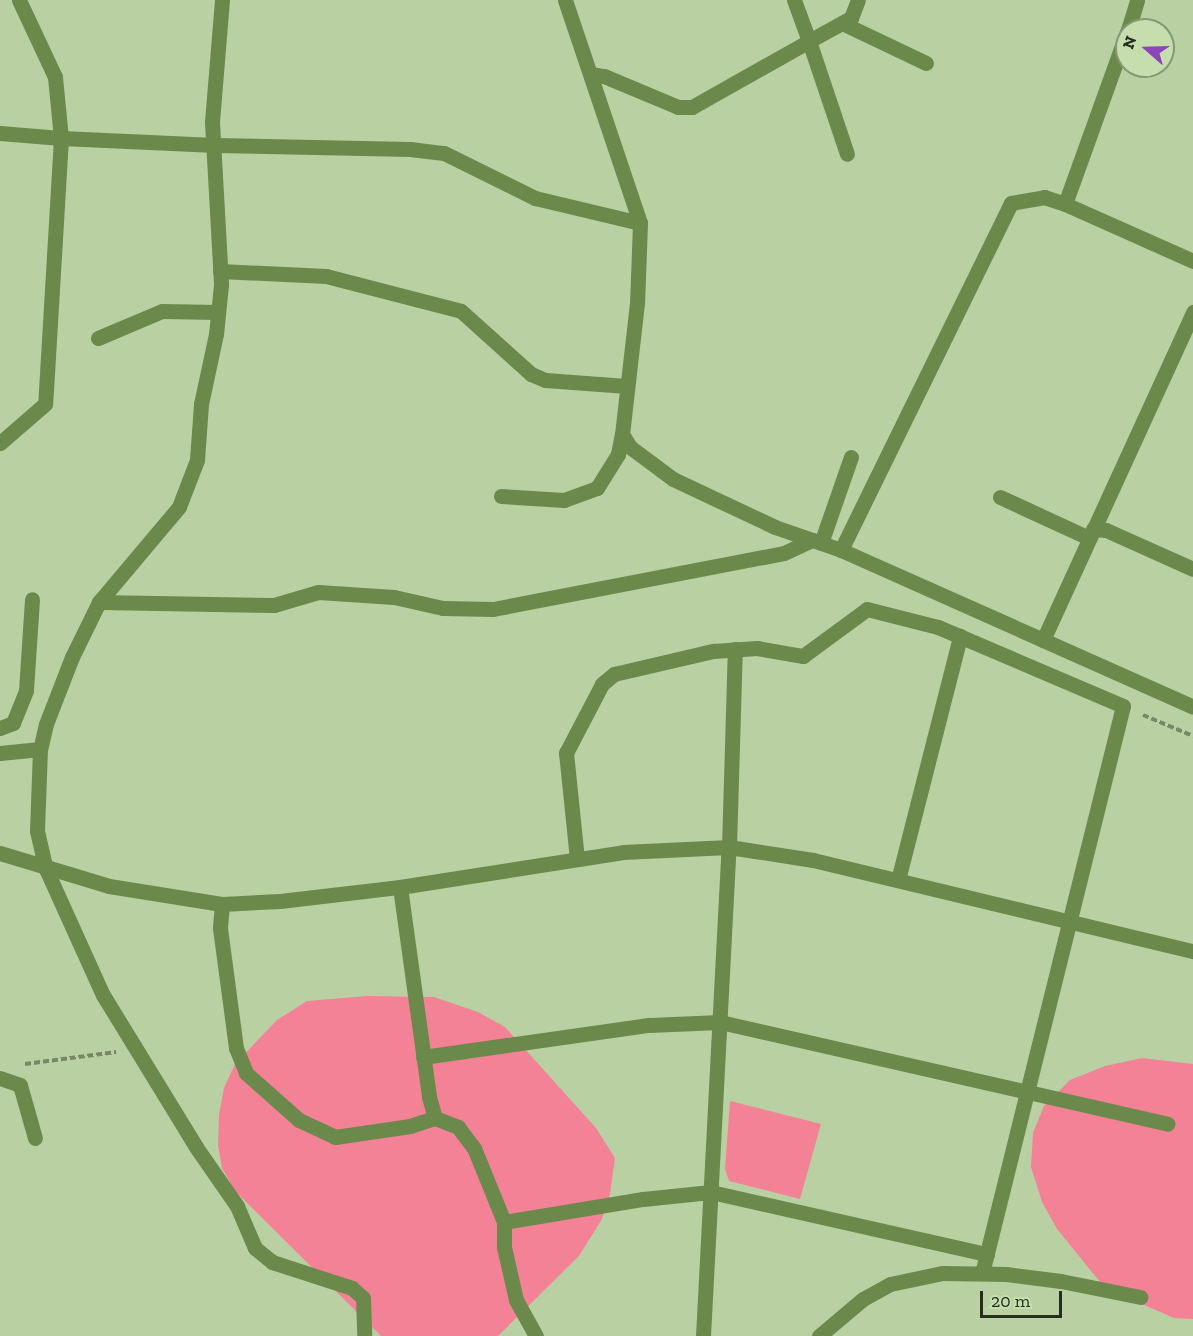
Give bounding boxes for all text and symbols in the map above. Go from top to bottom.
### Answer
north arrow [1115,18,1175,78]
text: N [1118,33,1141,51]
scale bar [983,1279,1066,1317]
text: 20 m [991,1290,1030,1312]

